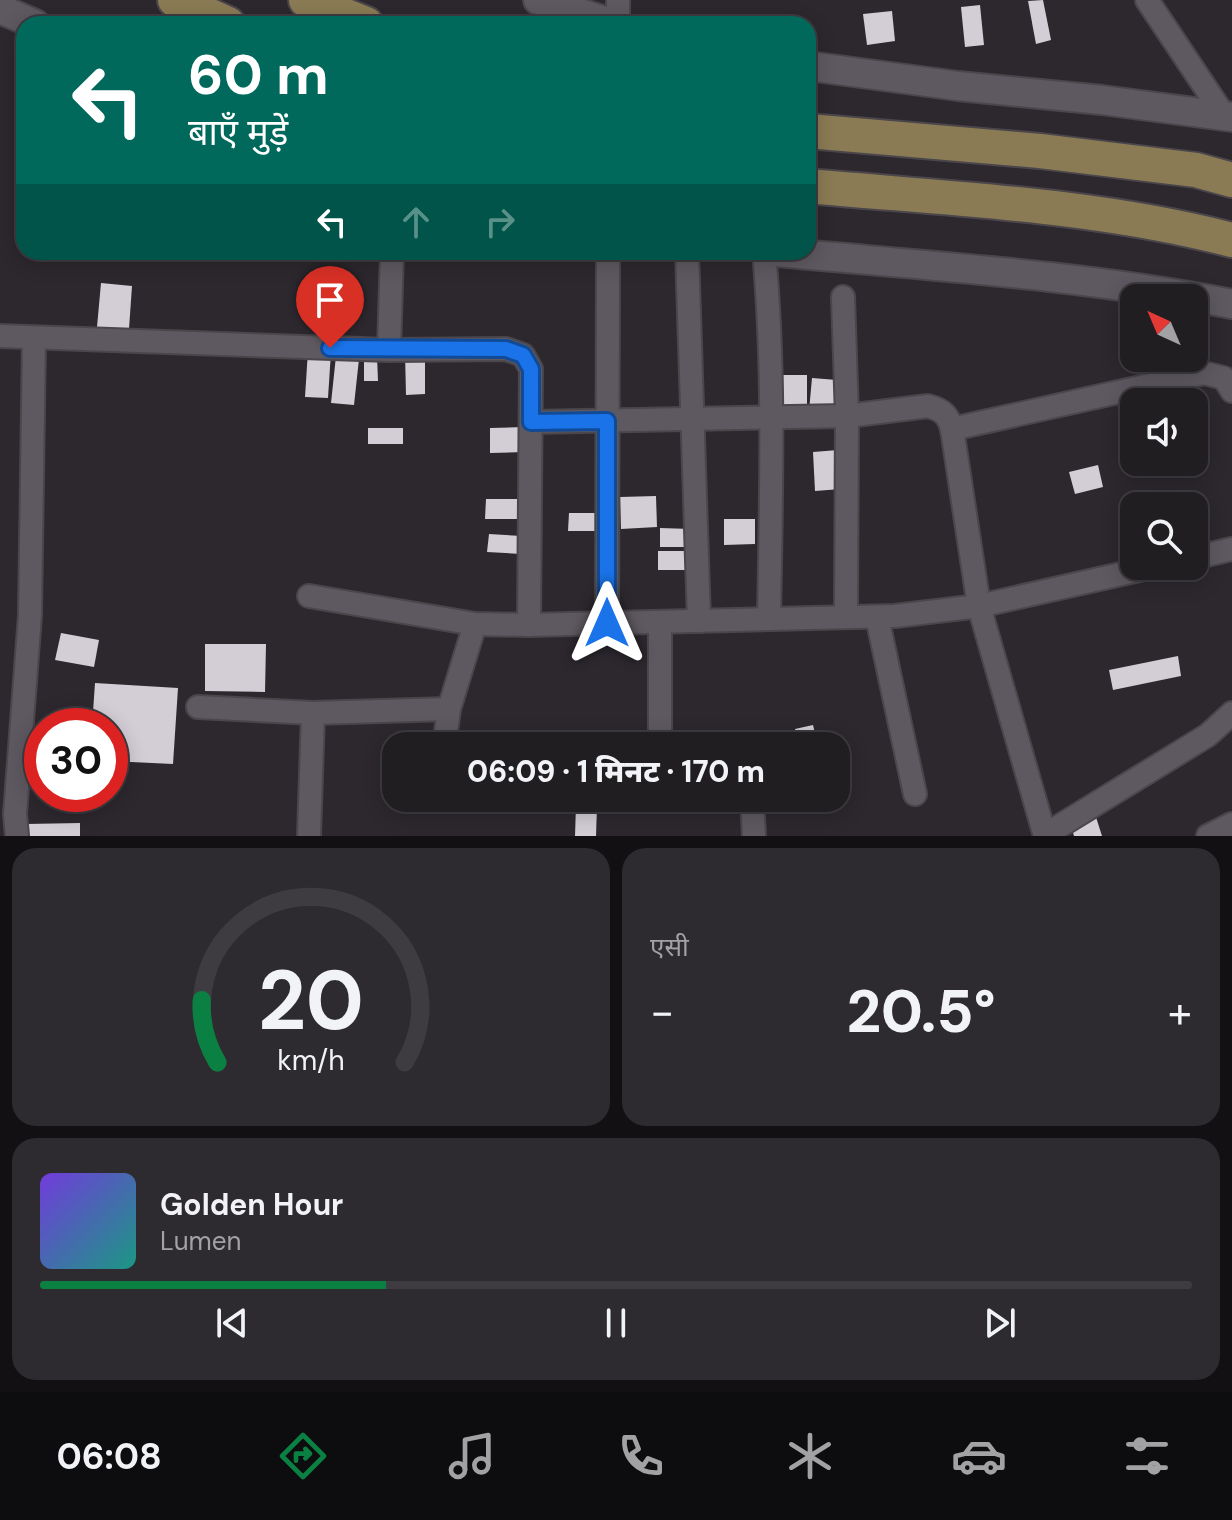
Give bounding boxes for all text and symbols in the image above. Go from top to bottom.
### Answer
text: 60 m [188,38,329,111]
icon: left [56,48,160,152]
text: बाएँ मुड़ें [188,109,288,156]
icon: left [310,200,354,244]
icon: ahead [394,200,438,244]
icon: right [478,200,522,244]
pin [296,266,364,348]
icon: arrive [308,278,352,322]
north arrow [1120,284,1208,372]
map controls [1120,284,1208,580]
button: sound [1120,388,1208,476]
button: search [1120,492,1208,580]
position arrow [565,581,649,665]
speed limit sign: 30 [24,708,128,812]
text: 06:09 · 1 मिनट · 170 m [467,752,765,791]
text: एसी [650,930,689,964]
text: 20 [258,946,364,1055]
text: 20.5° [846,972,996,1051]
text: − [650,983,674,1041]
text: + [1168,983,1192,1041]
text: km/h [277,1042,345,1079]
text: Golden Hour [160,1185,343,1224]
text: Lumen [160,1224,241,1258]
icon: previous [210,1301,254,1345]
icon: pause [594,1301,638,1345]
icon: next [978,1301,1022,1345]
icon: directions [275,1428,331,1484]
icon: music [444,1428,500,1484]
icon: phone [613,1428,669,1484]
icon: climate [782,1428,838,1484]
icon: car [951,1428,1007,1484]
icon: filters [1119,1428,1175,1484]
text: 06:08 [56,1433,162,1480]

